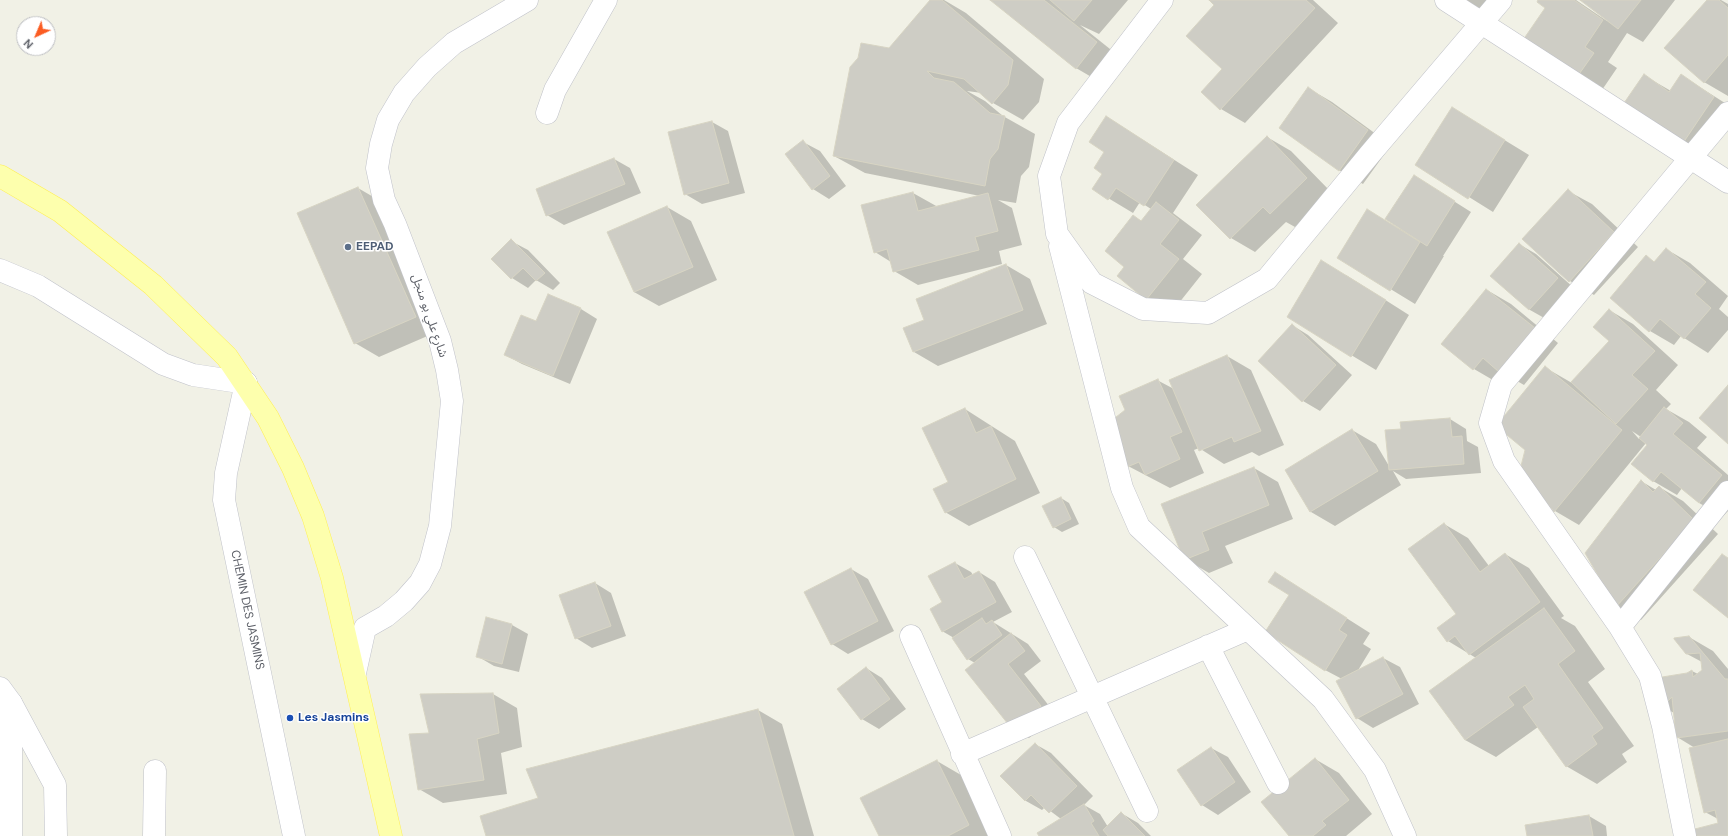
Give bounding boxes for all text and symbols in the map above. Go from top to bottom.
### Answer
north arrow [16,16,56,56]
text: N [21,36,36,52]
place label: EEPAD [356,240,393,254]
marker: EEPAD [343,242,353,252]
street label: شارع علي بو منجل [408,272,450,360]
street label: CHEMIN DES JASMINS [227,549,267,671]
place label: Les Jasmins [298,711,369,725]
marker: Les Jasmins [285,713,295,723]

